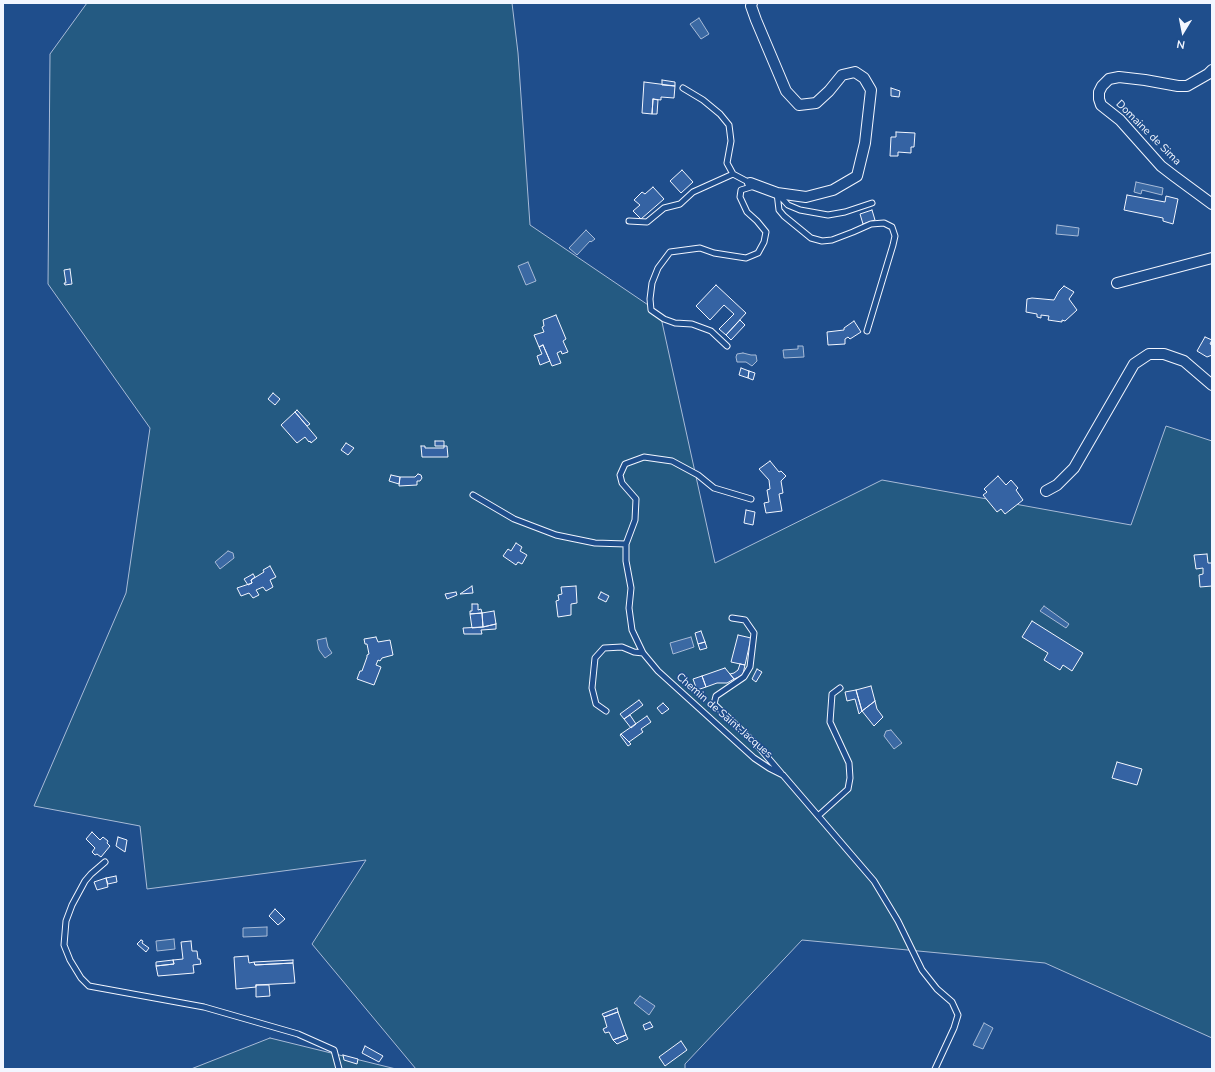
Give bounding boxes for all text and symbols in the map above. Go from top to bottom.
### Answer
north arrow [1163,12,1203,52]
text: N [1175,36,1186,52]
street label: Domaine de Sima [1113,98,1183,168]
street label: Chemin de Saint-Jacques [673,671,775,761]

